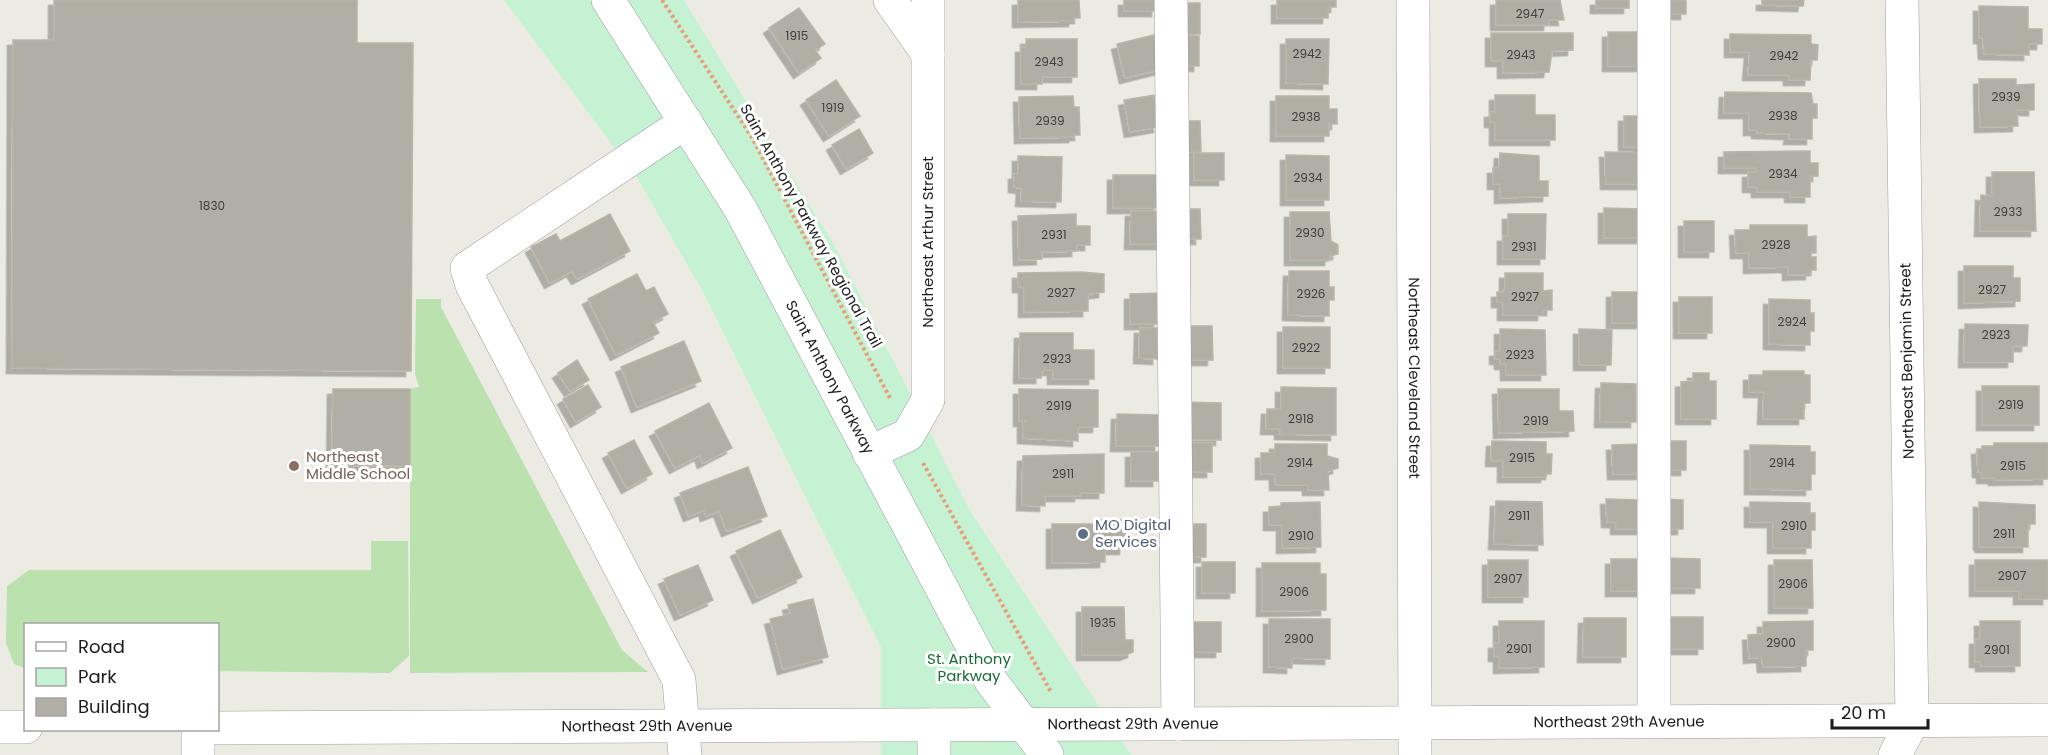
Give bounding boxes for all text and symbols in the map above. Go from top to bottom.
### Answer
house number: 2947 [1516,5,1545,22]
house number: 1915 [786,27,808,44]
house number: 2942 [1293,45,1322,62]
house number: 2943 [1506,46,1536,63]
house number: 2942 [1770,47,1799,64]
house number: 2943 [1034,53,1064,70]
house number: 2939 [1991,88,2021,105]
house number: 1919 [822,99,844,116]
street label: Saint Anthony Parkway Regional Trail [735,100,887,351]
house number: 2938 [1768,107,1798,124]
house number: 2938 [1291,108,1321,125]
house number: 2939 [1035,112,1065,129]
street label: Northeast Arthur Street [917,156,938,328]
house number: 2934 [1768,165,1798,182]
house number: 2934 [1293,169,1323,186]
house number: 1830 [199,197,225,214]
house number: 2933 [1994,203,2022,220]
house number: 2930 [1295,224,1325,241]
house number: 2931 [1041,226,1067,243]
house number: 2928 [1762,236,1790,253]
house number: 2931 [1511,238,1537,255]
street label: Northeast Benjamin Street [1894,263,1919,459]
street label: Northeast Cleveland Street [1404,277,1425,479]
house number: 2927 [1978,281,2006,298]
house number: 2927 [1047,284,1075,301]
house number: 2926 [1297,285,1325,302]
house number: 2927 [1511,288,1539,305]
street label: Saint Anthony Parkway [781,296,880,458]
house number: 2924 [1778,313,1807,330]
house number: 2923 [1982,326,2010,343]
house number: 2922 [1292,339,1320,356]
house number: 2923 [1506,346,1534,363]
house number: 2923 [1043,350,1071,367]
house number: 2919 [1998,396,2024,413]
house number: 2919 [1046,397,1072,414]
house number: 2918 [1288,410,1314,427]
house number: 2919 [1523,412,1549,429]
place label: Northeast Middle School [306,446,410,484]
house number: 2915 [1509,449,1535,466]
house number: 2914 [1287,454,1313,471]
house number: 2914 [1769,454,1795,471]
house number: 2915 [2000,457,2026,474]
marker: Northeast Middle School [287,459,301,473]
house number: 2911 [1052,465,1074,482]
house number: 2911 [1508,507,1530,524]
place label: MO Digital Services [1095,514,1171,552]
house number: 2910 [1781,517,1807,534]
house number: 2911 [1993,525,2015,542]
marker: MO Digital Services [1076,527,1090,541]
house number: 2910 [1288,527,1314,544]
house number: 2907 [1998,567,2027,584]
house number: 2907 [1494,570,1523,587]
house number: 2906 [1778,575,1808,592]
house number: 2906 [1279,583,1309,600]
house number: 1935 [1090,614,1116,631]
legend [24,623,219,731]
house number: 2900 [1284,630,1314,647]
text: Road [78,634,125,659]
house number: 2900 [1766,634,1796,651]
house number: 2901 [1506,640,1532,657]
house number: 2901 [1984,641,2010,658]
park label: St. Anthony Parkway [927,648,1011,686]
text: Park [78,664,117,689]
scale bar [1832,692,1928,730]
text: Building [78,694,150,719]
text: 20 m [1841,700,1886,725]
street label: Northeast 29th Avenue [1533,711,1705,732]
street label: Northeast 29th Avenue [1047,713,1219,734]
street label: Northeast 29th Avenue [561,715,733,736]

